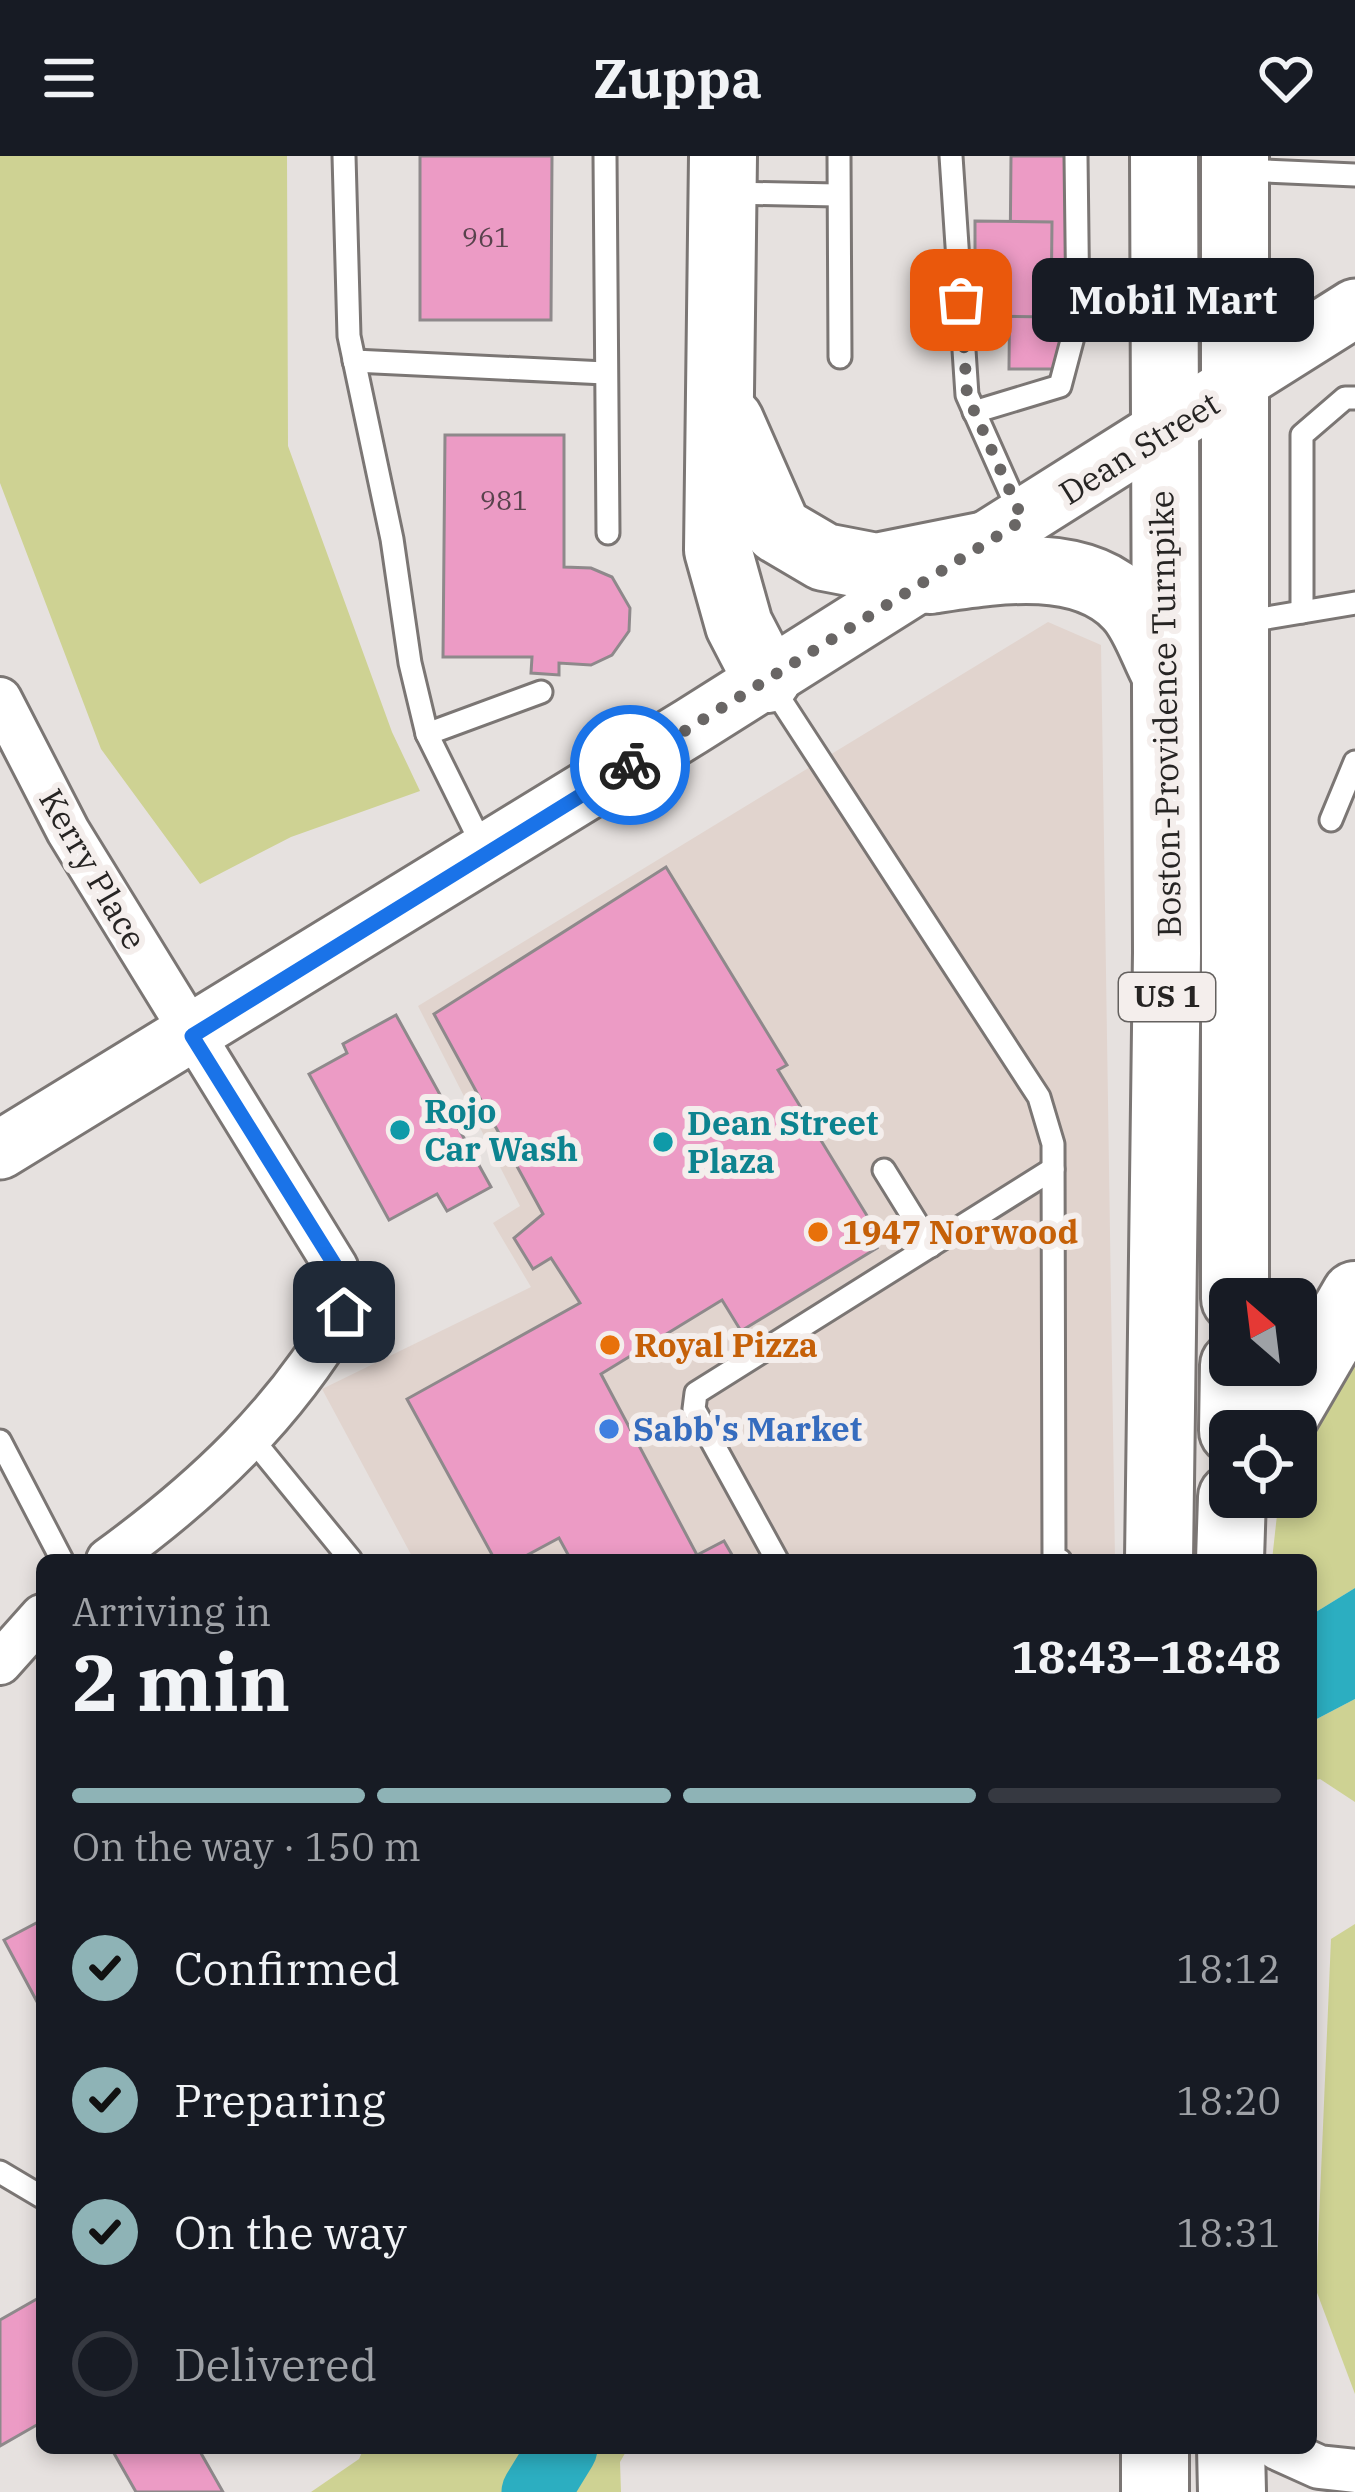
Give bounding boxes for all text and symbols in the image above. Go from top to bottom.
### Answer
text: Zuppa [593,43,762,113]
icon: menu [36,45,102,111]
icon: heart [1253,45,1319,111]
house number: 961 [462,219,510,254]
pin [910,249,1012,351]
callout: Mobil Mart [1033,258,1315,342]
icon: bag [928,267,994,333]
text: Mobil Mart [1069,274,1277,325]
street label: Dean Street [1051,381,1227,514]
house number: 981 [480,482,528,517]
street label: Boston-Providence Turnpike [1139,490,1190,938]
courier [570,705,690,825]
icon: bike [597,732,663,798]
street label: Kerry Place [30,781,157,957]
road number: US 1 [1119,973,1215,1021]
place label: Rojo Car Wash [424,1089,578,1170]
place label: Dean Street Plaza [687,1101,878,1182]
marker: Rojo Car Wash [387,1117,413,1143]
marker: Dean Street Plaza [650,1129,676,1155]
place label: 1947 Norwood [842,1210,1078,1253]
marker: 1947 Norwood [805,1219,831,1245]
pin [293,1261,395,1363]
north arrow [1209,1278,1317,1386]
map controls [1209,1278,1317,1518]
icon: home [311,1279,377,1345]
place label: Royal Pizza [634,1323,818,1366]
marker: Royal Pizza [597,1332,623,1358]
place label: Sabb's Market [633,1407,862,1450]
button: locate [1209,1410,1317,1518]
marker: Sabb's Market [596,1416,622,1442]
text: Arriving in [72,1586,271,1637]
text: 18:43–18:48 [1011,1627,1281,1685]
text: 2 min [72,1631,290,1732]
text: On the way · 150 m [72,1821,421,1872]
icon: check [72,1935,138,2001]
text: Confirmed [174,1939,400,1997]
text: 18:12 [1176,1943,1281,1994]
icon: check [72,2067,138,2133]
text: Preparing [174,2071,386,2129]
text: 18:20 [1176,2075,1281,2126]
icon: check [72,2199,138,2265]
text: On the way [174,2203,407,2261]
text: 18:31 [1176,2207,1281,2258]
text: Delivered [174,2335,377,2393]

